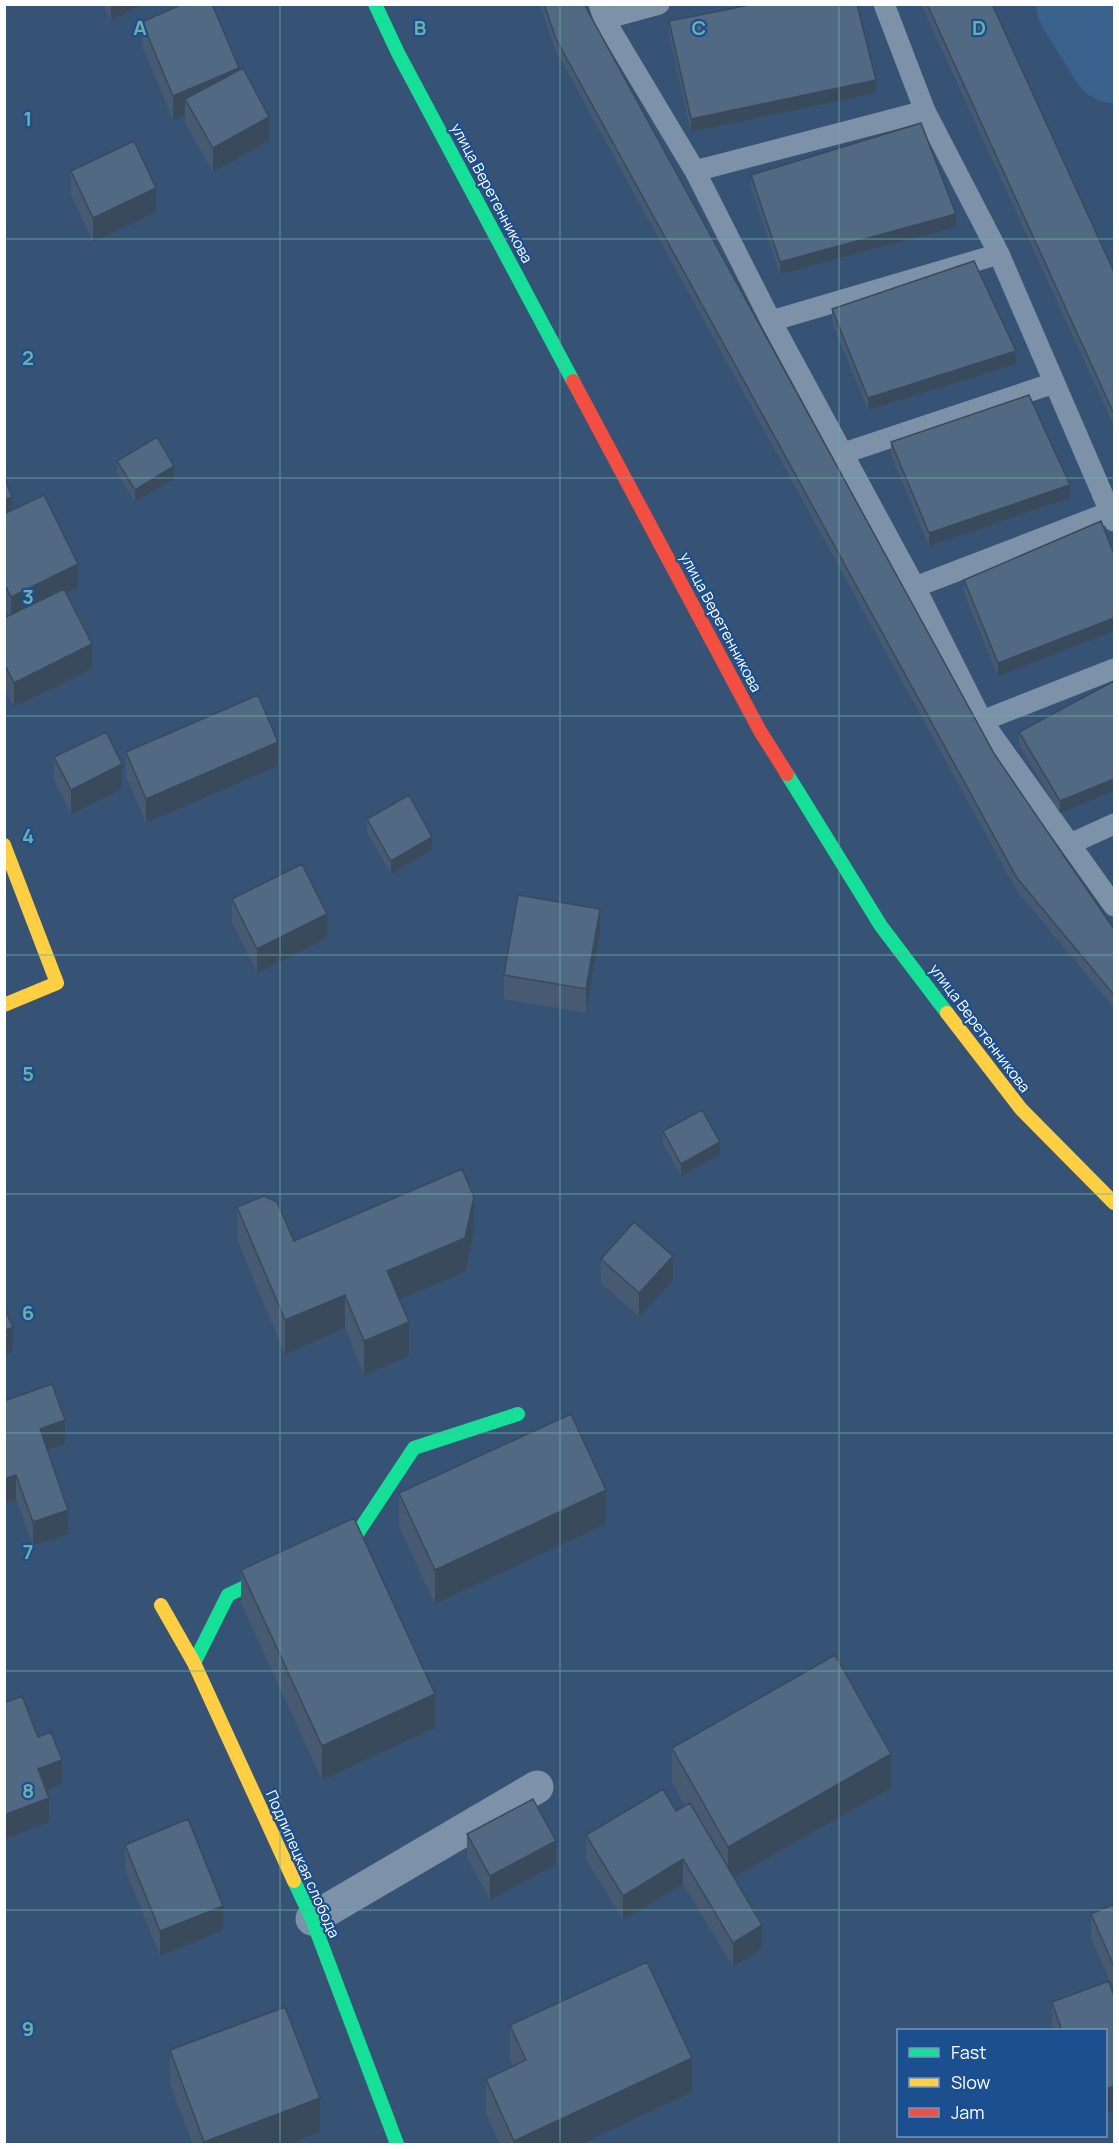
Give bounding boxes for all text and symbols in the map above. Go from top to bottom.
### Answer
text: A [133,14,147,41]
text: B [414,14,427,41]
text: C [692,14,706,41]
text: D [972,14,986,41]
text: 1 [24,105,32,132]
street label: улица Веретенникова [446,119,538,267]
text: 2 [22,344,34,371]
street label: улица Веретенникова [675,548,767,696]
text: 3 [22,583,34,610]
text: 4 [22,822,34,849]
street label: улица Веретенникова [925,959,1035,1097]
text: 5 [22,1060,34,1087]
text: 6 [22,1299,34,1326]
text: 7 [23,1538,33,1565]
text: 8 [22,1777,34,1804]
street label: Подлипецкая слобода [261,1787,345,1941]
text: 9 [22,2015,34,2042]
legend [897,2029,1107,2137]
text: Fast [951,2040,986,2064]
text: Slow [951,2070,991,2094]
text: Jam [951,2100,985,2124]

